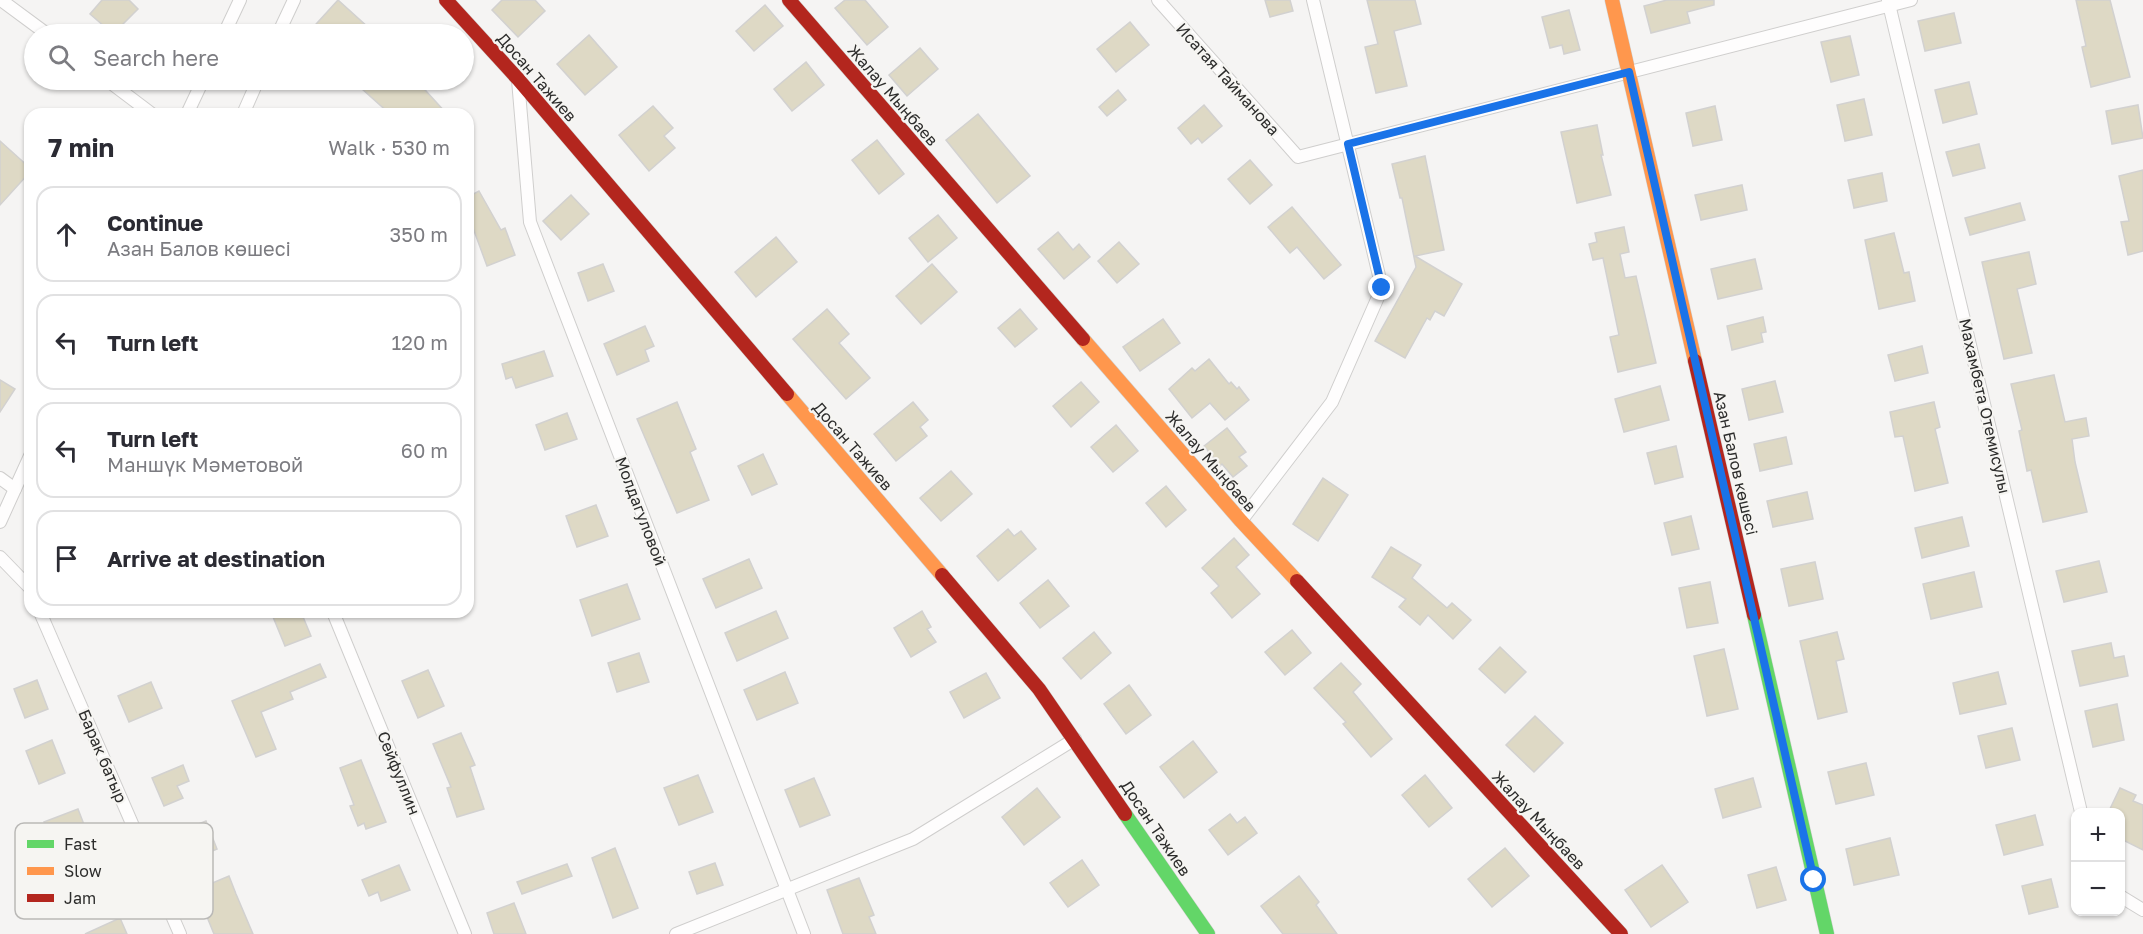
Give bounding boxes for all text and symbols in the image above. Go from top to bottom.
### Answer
street label: Исатая Тайманова [1172,19,1284,139]
search box [24,24,474,90]
street label: Досан Тажиев [493,29,581,125]
street label: Жалау Мыңбаев [844,40,942,150]
icon: search [45,41,78,74]
text: Search here [93,44,219,71]
text: 7 min [48,132,114,163]
text: Walk · 530 m [328,135,450,159]
text: Continue [107,209,203,236]
icon: ahead [50,218,83,251]
text: 350 m [390,222,448,246]
text: Азан Балов көшесі [107,236,291,260]
route end [1368,274,1394,300]
street label: Махамбета Отемисулы [1955,316,2015,496]
icon: left [50,326,83,359]
text: Turn left [107,329,198,356]
text: 120 m [392,330,448,354]
street label: Азан Балов көшесі [1710,389,1762,537]
street label: Досан Тажиев [809,398,897,494]
street label: Жалау Мыңбаев [1162,406,1260,516]
text: Turn left [107,425,198,452]
icon: left [50,434,83,467]
text: 60 m [401,438,448,462]
text: Маншүк Мәметовой [107,452,303,476]
street label: Молдагуловой [611,454,671,568]
icon: arrive [50,542,83,575]
text: Arrive at destination [107,545,325,572]
street label: Барак батыр [74,706,132,806]
street label: Сейфуллин [373,728,425,818]
street label: Жалау Мыңбаев [1488,766,1590,874]
street label: Досан Тажиев [1117,776,1195,880]
map controls [2071,808,2125,916]
button: + [2071,808,2125,862]
legend [15,823,213,919]
text: Fast [64,834,97,854]
text: Slow [64,861,102,881]
button: − [2071,862,2125,916]
route start [1800,866,1826,892]
text: Jam [64,888,96,908]

